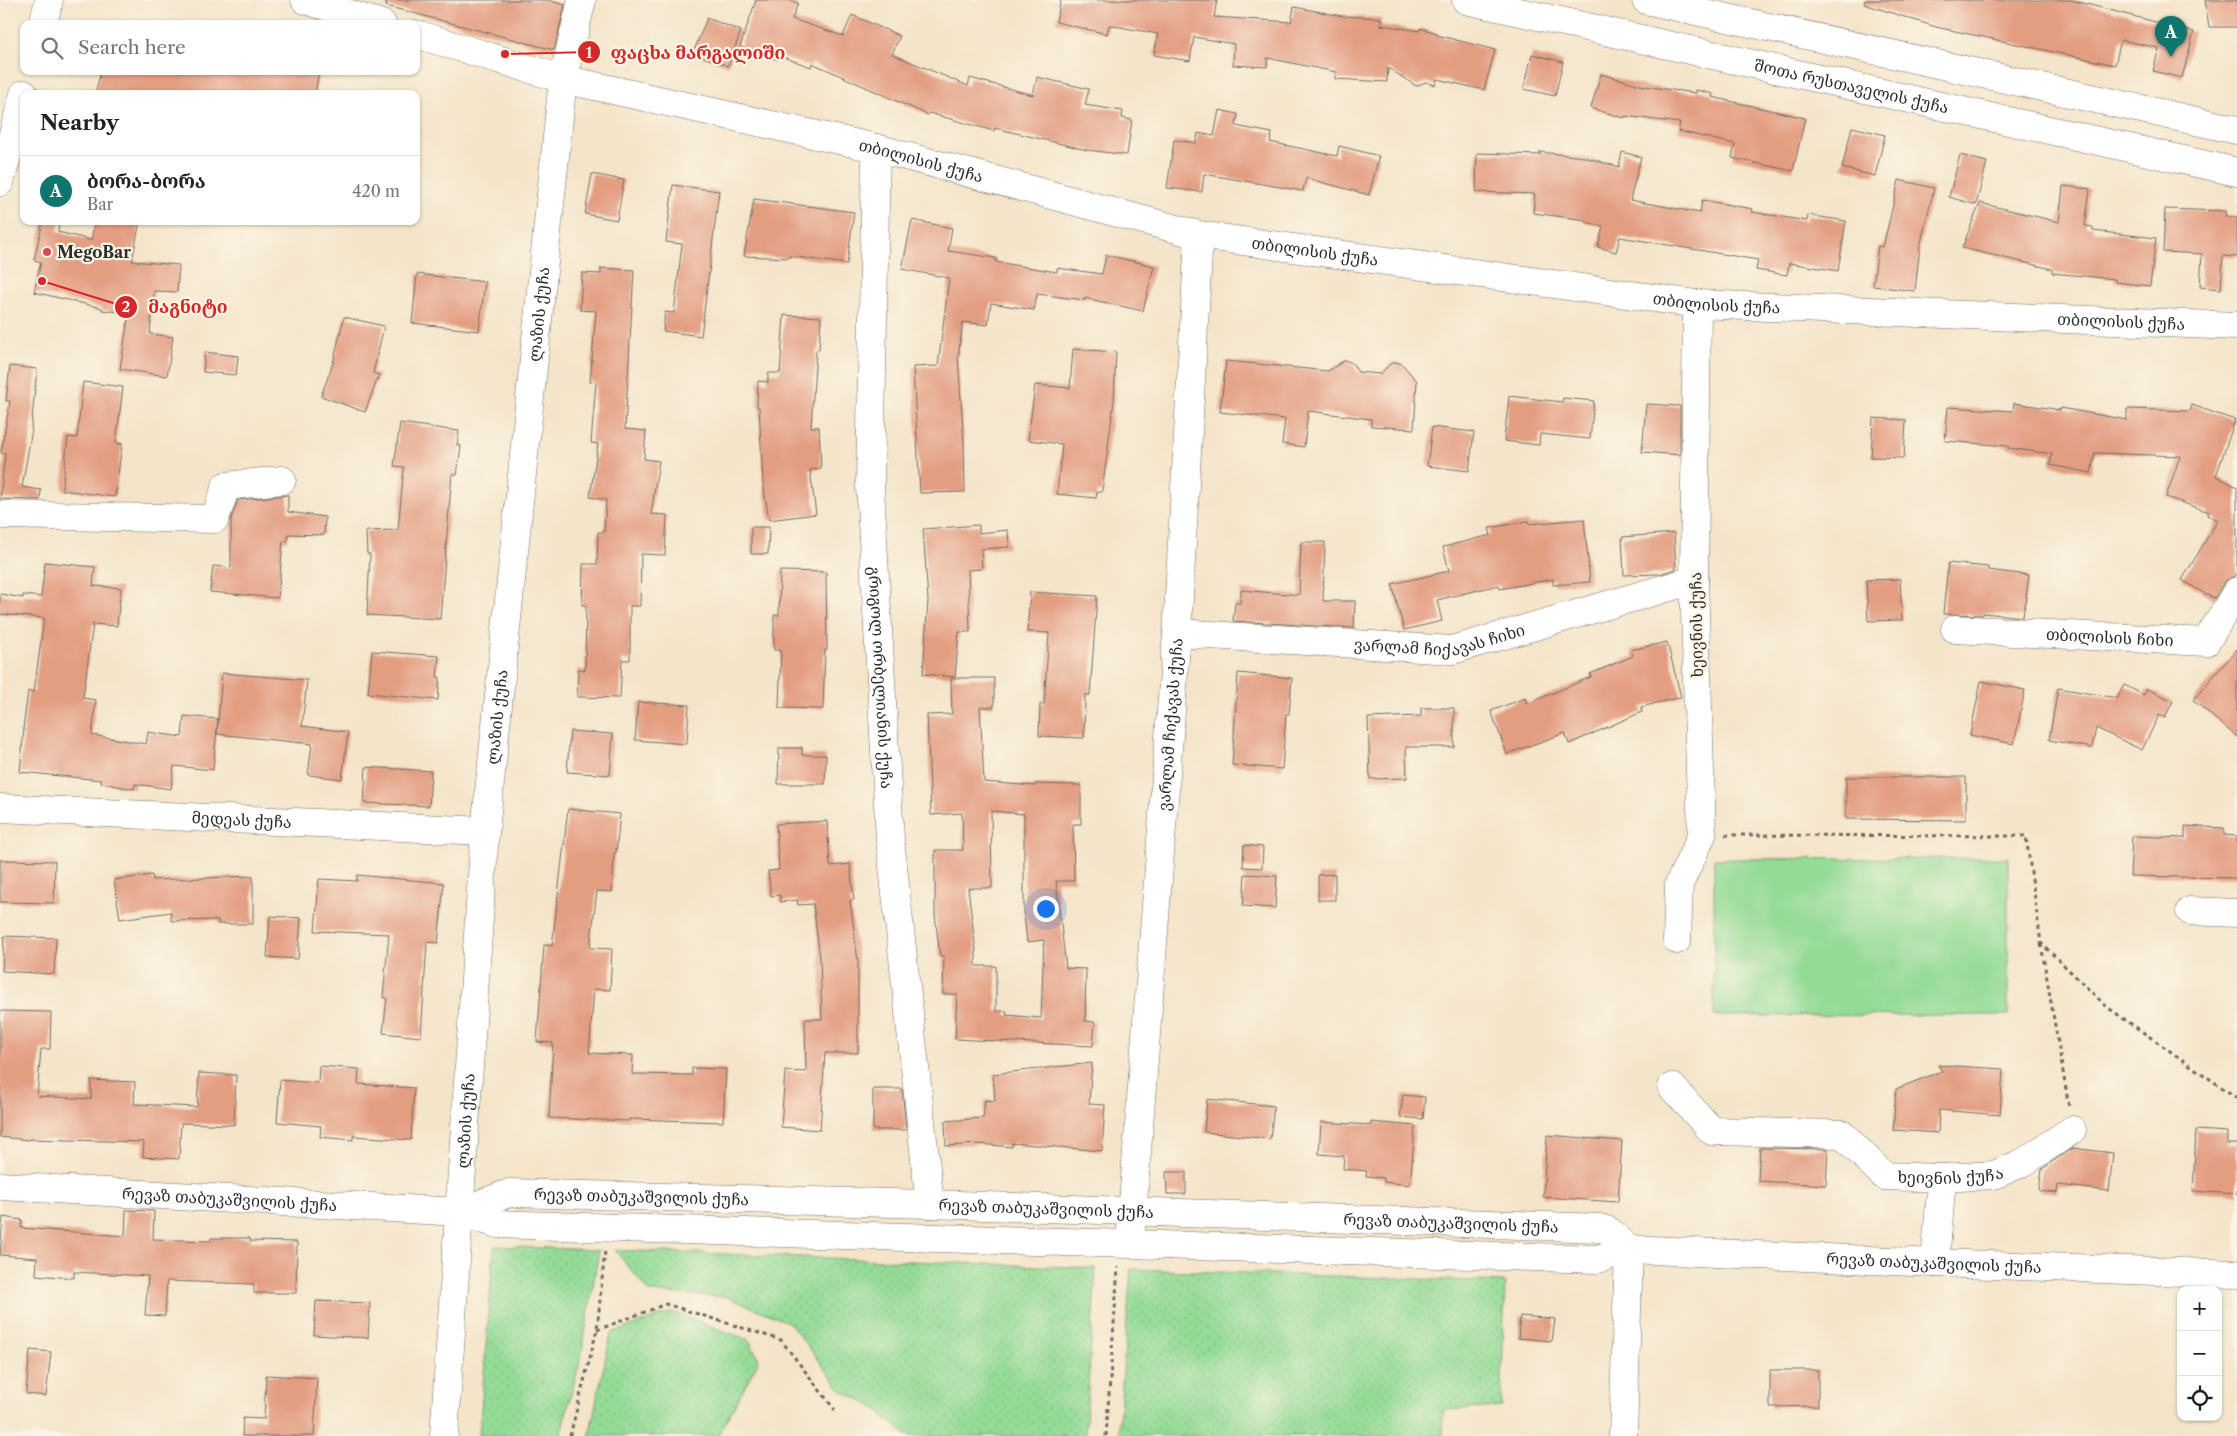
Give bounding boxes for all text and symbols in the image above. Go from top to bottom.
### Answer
pin: A [2155,16,2187,57]
search box [20,20,420,75]
icon: search [38,34,66,62]
text: Search here [78,36,186,59]
callout: ფაცხა მარგალიში [576,36,796,69]
text: ფაცხა მარგალიში [611,42,785,64]
text: 1 [586,43,593,62]
street label: შოთა რუსთაველის ქუჩა [1753,55,1951,117]
text: Nearby [40,110,119,135]
street label: თბილისის ქუჩა [857,135,985,186]
text: ბორა-ბორა [87,170,205,193]
text: A [50,181,62,201]
text: 420 m [352,181,400,201]
text: Bar [87,194,113,214]
street label: თბილისის ქუჩა [1250,232,1380,270]
place label: MegoBar [57,242,131,262]
marker: MegoBar [41,246,53,258]
street label: ლაზის ქუჩა [524,266,553,363]
street label: თბილისის ქუჩა [1652,288,1781,317]
callout: მაგნიტი [114,291,238,324]
text: მაგნიტი [148,296,228,318]
text: 2 [122,297,131,316]
street label: თბილისის ქუჩა [2057,309,2185,334]
street label: გრიგოლ ორბელიანის ქუჩა [865,566,897,789]
street label: ხეივნის ქუჩა [1685,572,1707,678]
street label: ვარლამ ჩიქავას ჩიხი [1353,619,1527,660]
street label: თბილისის ჩიხი [2045,624,2174,650]
street label: ვარლამ ჩიქავას ქუჩა [1153,637,1187,812]
street label: ლაზის ქუჩა [482,669,512,765]
street label: მედეას ქუჩა [191,807,292,832]
your location [1033,896,1059,922]
street label: ლაზის ქუჩა [452,1073,479,1169]
street label: ხეივნის ქუჩა [1897,1162,2006,1188]
street label: რევაზ თაბუკაშვილის ქუჩა [122,1183,338,1215]
street label: რევაზ თაბუკაშვილის ქუჩა [534,1184,749,1209]
street label: რევაზ თაბუკაშვილის ქუჩა [938,1194,1154,1222]
street label: რევაზ თაბუკაშვილის ქუჩა [1343,1209,1559,1237]
street label: რევაზ თაბუკაშვილის ქუჩა [1826,1248,2042,1277]
map controls [2177,1286,2222,1421]
button: + [2177,1286,2222,1331]
button: − [2177,1331,2222,1376]
button: locate [2177,1376,2222,1421]

